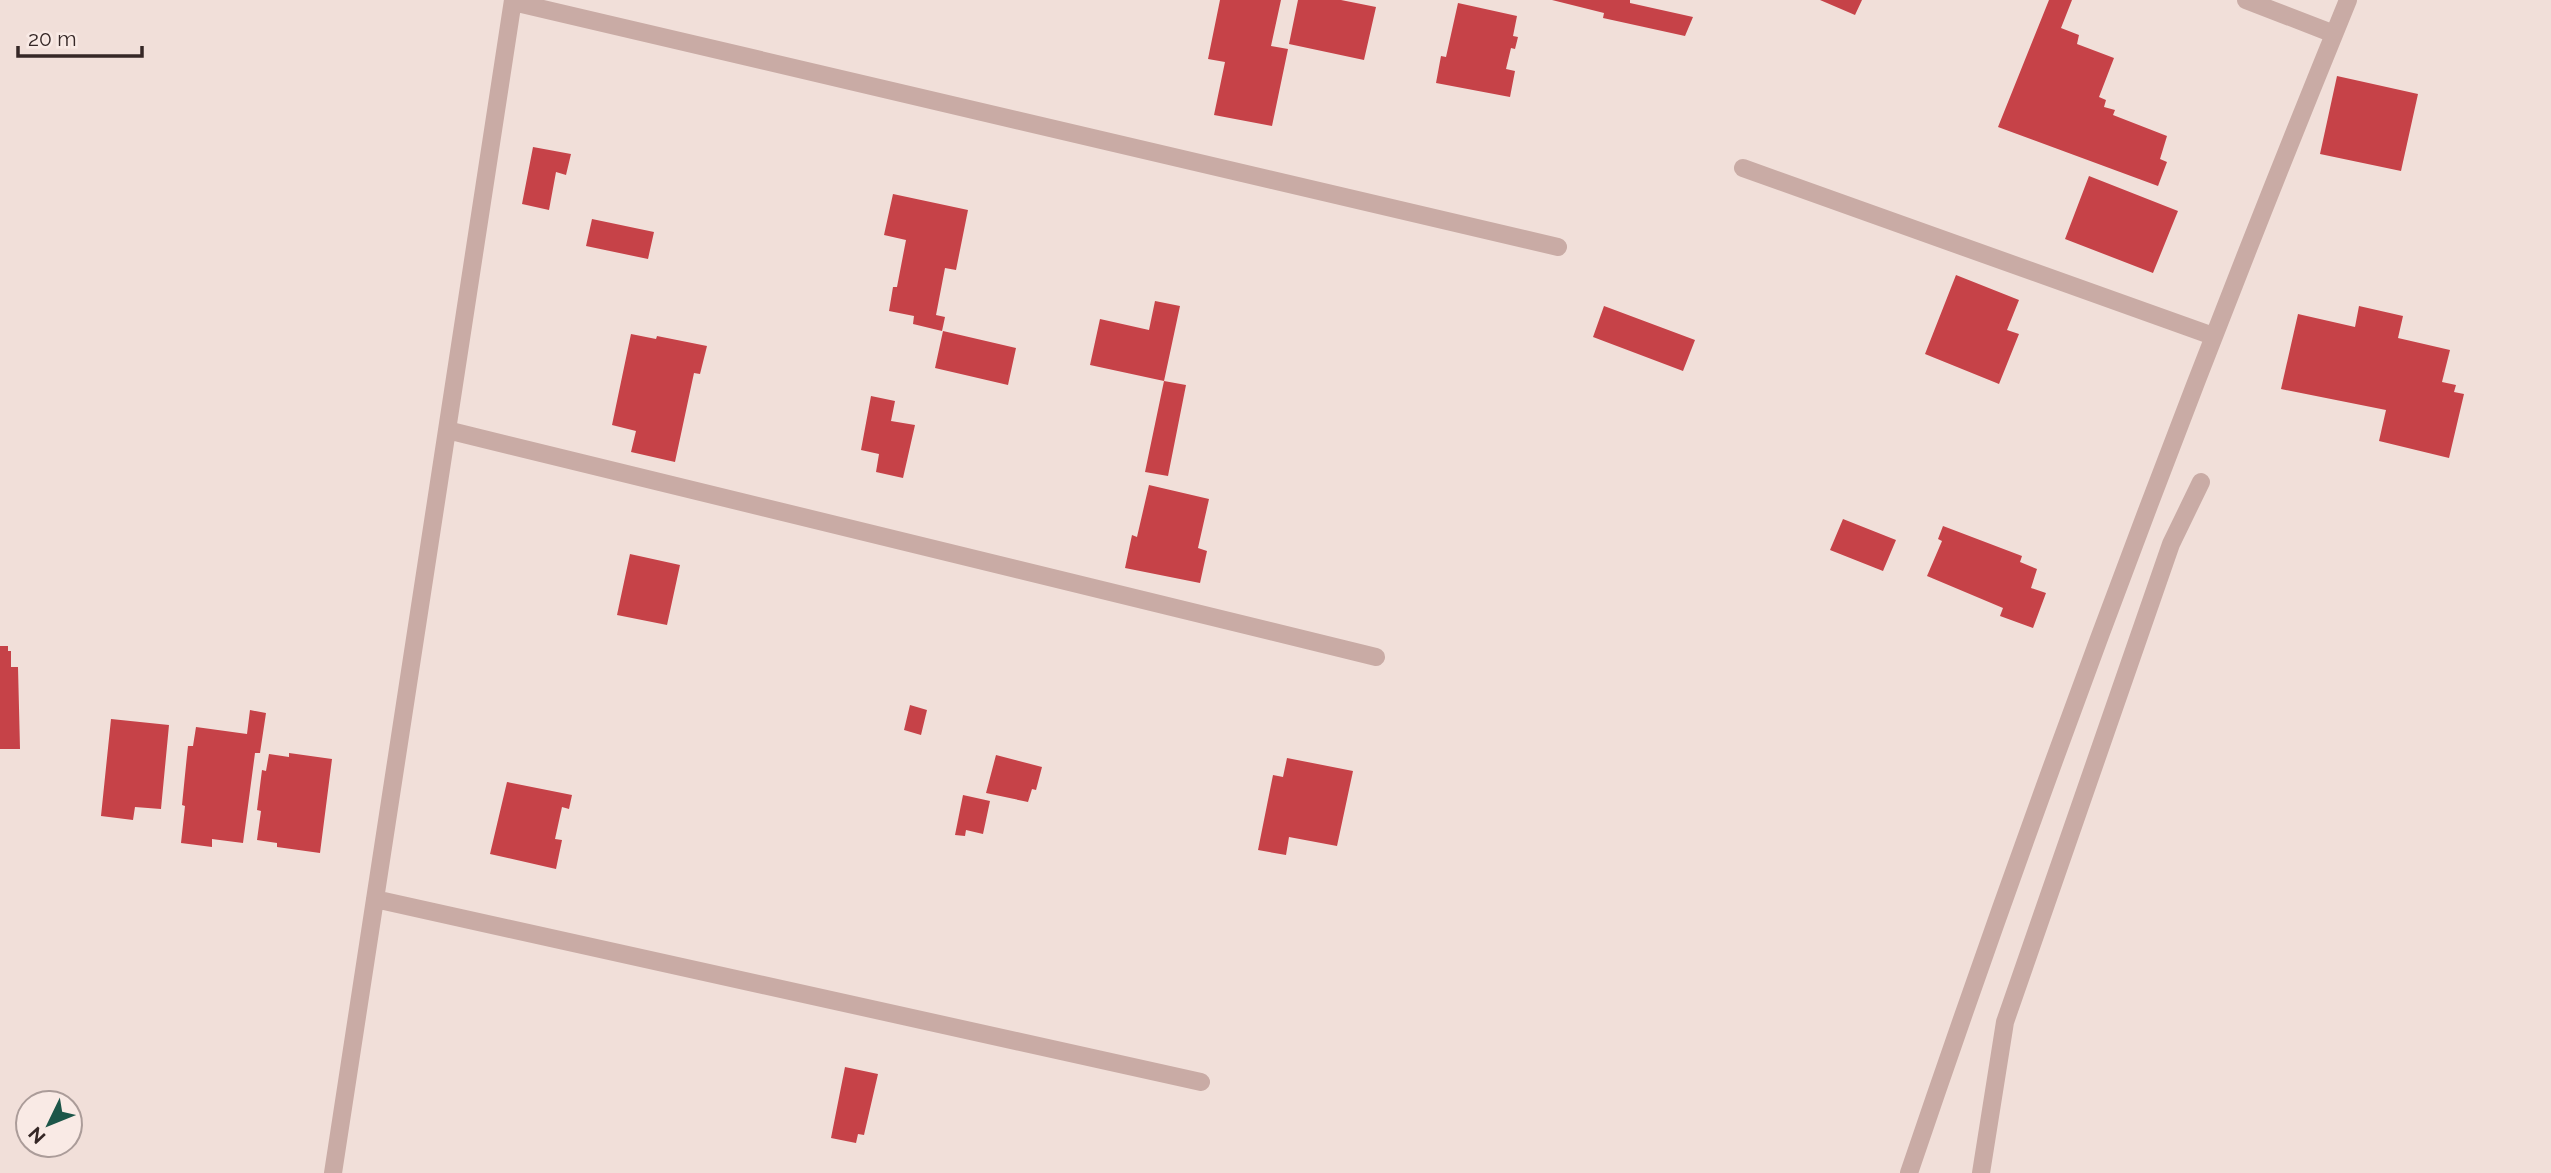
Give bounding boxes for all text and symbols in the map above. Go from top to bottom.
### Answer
scale bar [18,14,142,58]
text: 20 m [28,26,76,51]
north arrow [14,1089,84,1159]
text: N [24,1123,50,1148]

